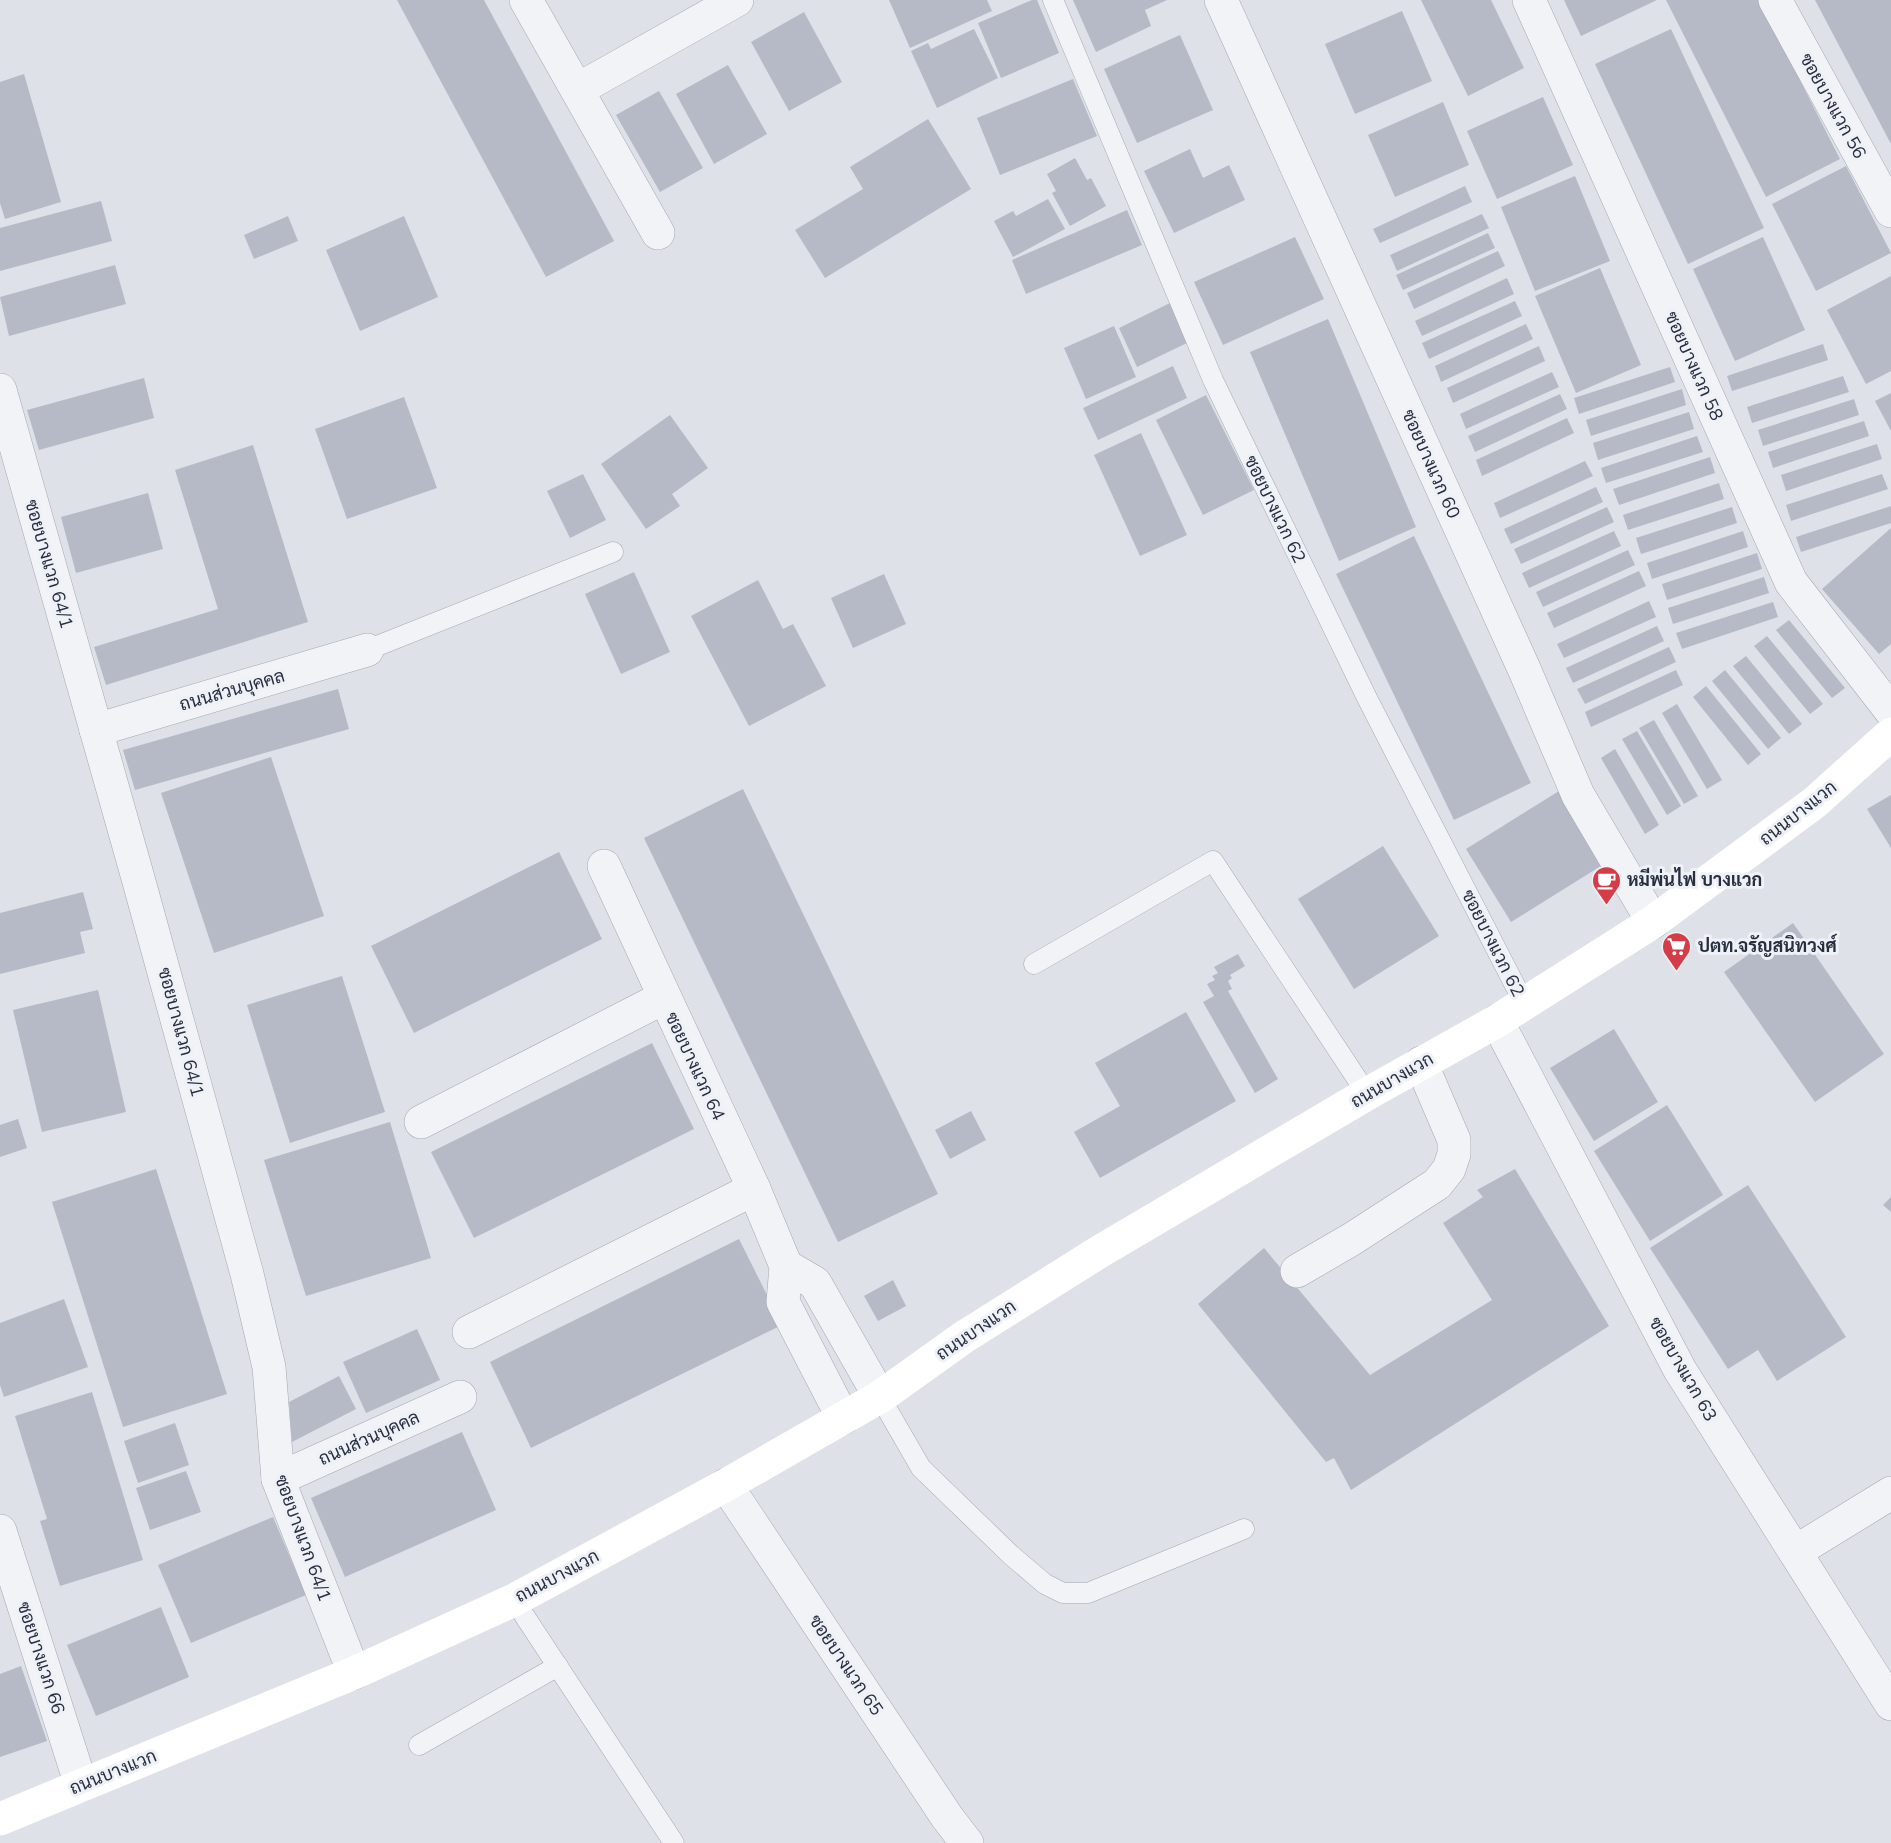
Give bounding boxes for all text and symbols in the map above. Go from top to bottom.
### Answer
street label: ซอยบางแวก 56 [1795,49,1872,162]
street label: ซอยบางแวก 58 [1660,308,1729,424]
street label: ซอยบางแวก 60 [1397,406,1466,522]
street label: ซอยบางแวก 62 [1240,451,1311,566]
street label: ซอยบางแวก 64/1 [20,497,79,631]
street label: ถนนส่วนบุคคล [177,664,287,716]
street label: ถนนบางแวก [1754,775,1841,850]
cafe icon: หมีพ่นไฟ บางแวก [1590,864,1622,906]
place label: หมีพ่นไฟ บางแวก [1627,867,1762,891]
street label: ซอยบางแวก 62 [1457,886,1530,1000]
supermarket icon: ปตท.จรัญสนิทวงศ์ [1661,930,1693,972]
place label: ปตท.จรัญสนิทวงศ์ [1698,933,1838,957]
street label: ซอยบางแวก 64/1 [153,965,210,1099]
street label: ซอยบางแวก 64 [660,1008,731,1124]
street label: ถนนบางแวก [1346,1047,1437,1113]
street label: ถนนบางแวก [931,1294,1020,1365]
street label: ซอยบางแวก 63 [1644,1312,1723,1425]
street label: ถนนส่วนบุคคล [315,1405,423,1471]
street label: ซอยบางแวก 64/1 [270,1472,337,1604]
street label: ถนนบางแวก [511,1544,603,1607]
street label: ซอยบางแวก 66 [12,1599,70,1717]
street label: ซอยบางแวก 65 [804,1610,889,1720]
street label: ถนนบางแวก [66,1744,160,1799]

